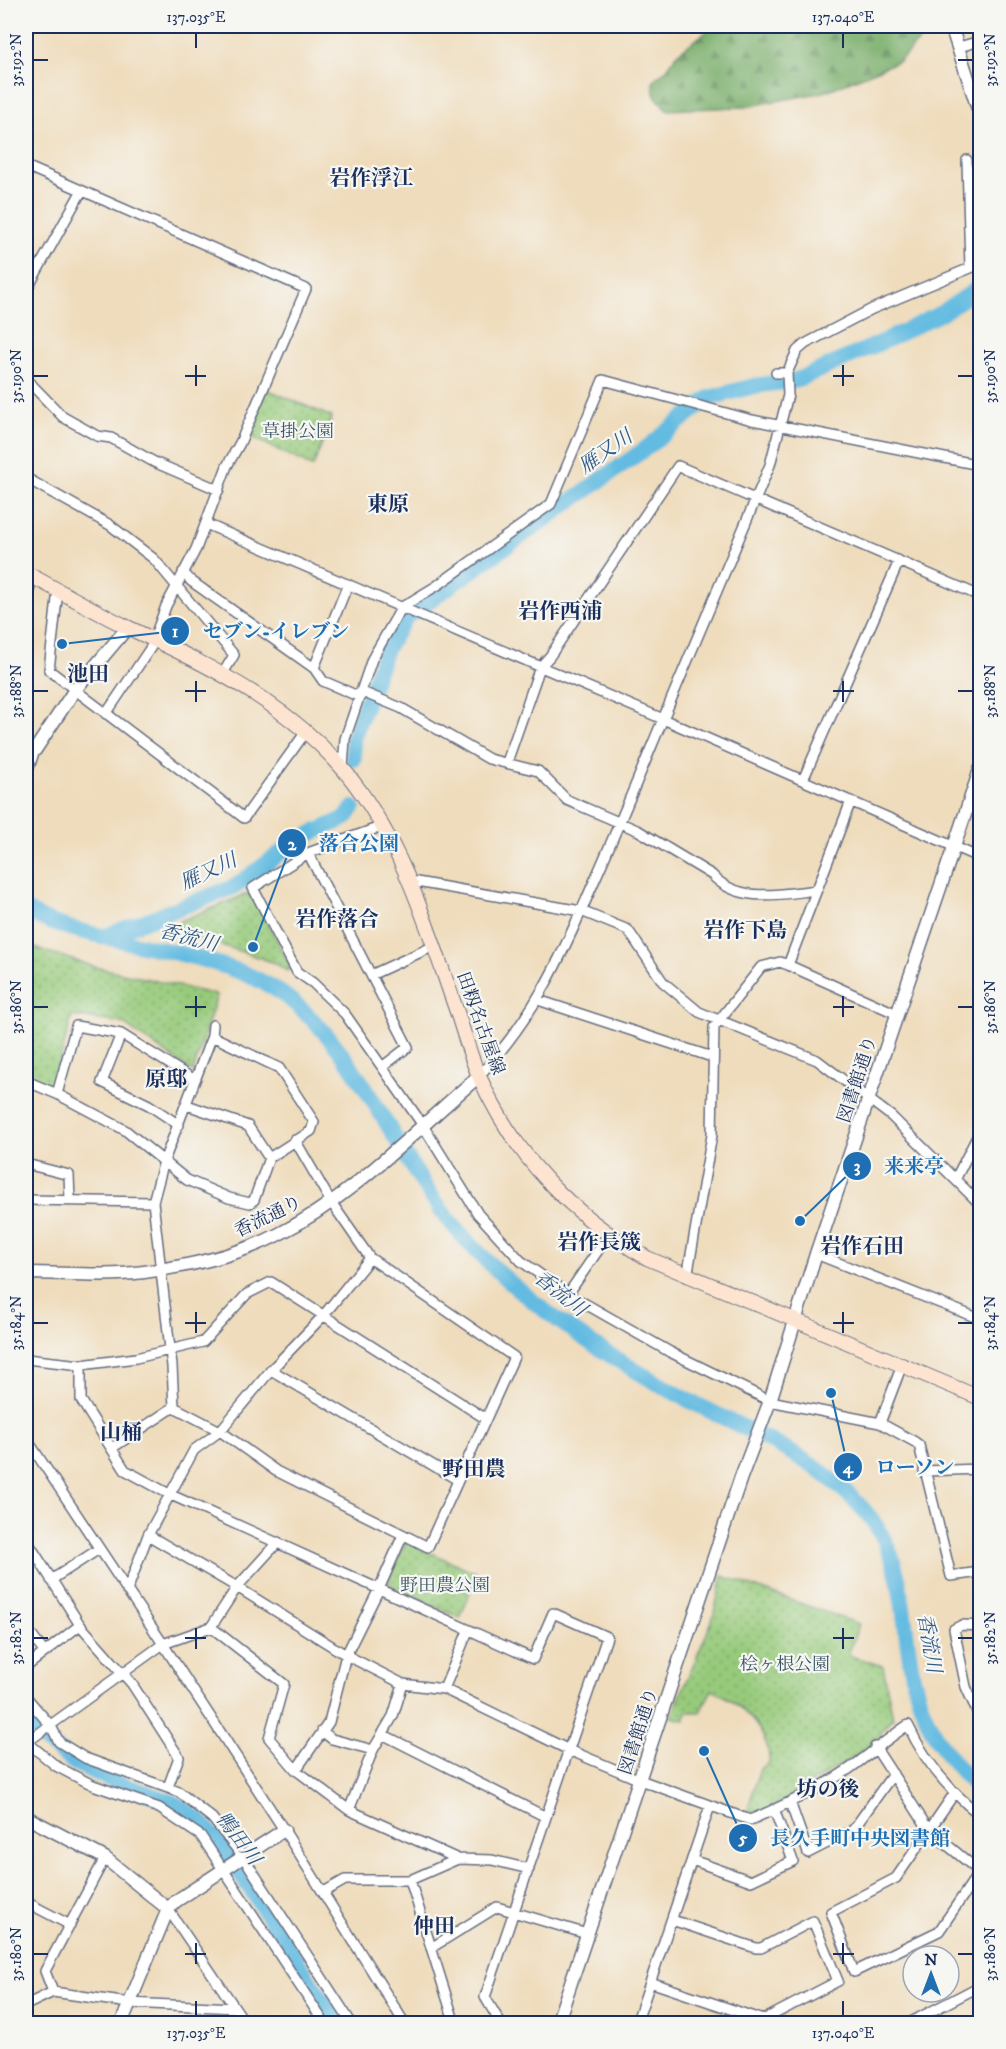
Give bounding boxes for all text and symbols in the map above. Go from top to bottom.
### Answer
text: 137.035°E [166,8,226,27]
text: 137.040°E [812,8,875,27]
text: 35.192°N [7,33,26,87]
text: 35.192°N [981,33,1000,87]
district label: 岩作浮江 [329,166,413,192]
text: 35.190°N [7,349,26,403]
text: 35.190°N [981,349,1000,403]
park label: 草掛公園 [262,421,334,443]
water label: 雁又川 [574,424,639,480]
district label: 東原 [367,492,409,518]
district label: 岩作西浦 [518,599,602,625]
callout: セブン-イレブン [160,612,362,650]
text: セブン-イレブン [203,620,349,645]
text: 1 [172,621,179,643]
district label: 池田 [67,662,109,688]
text: 35.188°N [7,664,26,718]
text: 35.188°N [981,664,1000,718]
callout: 落合公園 [277,824,411,862]
text: 落合公園 [319,832,399,857]
text: 2 [288,834,298,856]
water label: 雁又川 [176,848,243,896]
district label: 岩作落合 [295,907,379,933]
district label: 岩作下島 [703,918,787,944]
water label: 香流川 [157,919,223,958]
street label: 田籾名古屋線 [451,969,509,1078]
text: 35.186°N [7,980,26,1034]
text: 35.186°N [981,980,1000,1034]
street label: 図書館通り [834,1033,882,1126]
district label: 原邸 [145,1067,188,1093]
callout: 来来亭 [842,1147,956,1185]
text: 来来亭 [884,1155,944,1180]
text: 3 [854,1156,861,1178]
street label: 香流通り [231,1191,306,1243]
district label: 岩作長筬 [557,1230,641,1256]
district label: 岩作石田 [820,1234,904,1260]
water label: 香流川 [529,1266,593,1324]
text: 35.184°N [7,1296,26,1350]
text: 35.184°N [981,1296,1000,1350]
district label: 山桶 [100,1420,142,1446]
callout: ローソン [833,1448,967,1486]
text: ローソン [875,1456,955,1481]
district label: 野田農 [443,1457,506,1483]
text: 4 [842,1457,854,1479]
park label: 野田農公園 [400,1575,490,1597]
text: 35.182°N [7,1611,26,1665]
text: 35.182°N [981,1611,1000,1665]
water label: 香流川 [911,1612,946,1677]
park label: 桧ヶ根公園 [740,1654,830,1676]
street label: 図書館通り [615,1685,663,1778]
district label: 坊の後 [797,1777,860,1803]
water label: 鴨田川 [210,1807,267,1872]
callout: 長久手町中央図書館 [728,1819,962,1857]
text: 長久手町中央図書館 [770,1827,950,1852]
text: 5 [738,1828,748,1850]
district label: 仲田 [413,1914,455,1940]
text: 35.180°N [7,1927,26,1981]
text: 35.180°N [981,1927,1000,1981]
north arrow [901,1944,961,2004]
text: N [924,1950,938,1970]
text: 137.035°E [166,2024,226,2043]
text: 137.040°E [812,2024,875,2043]

